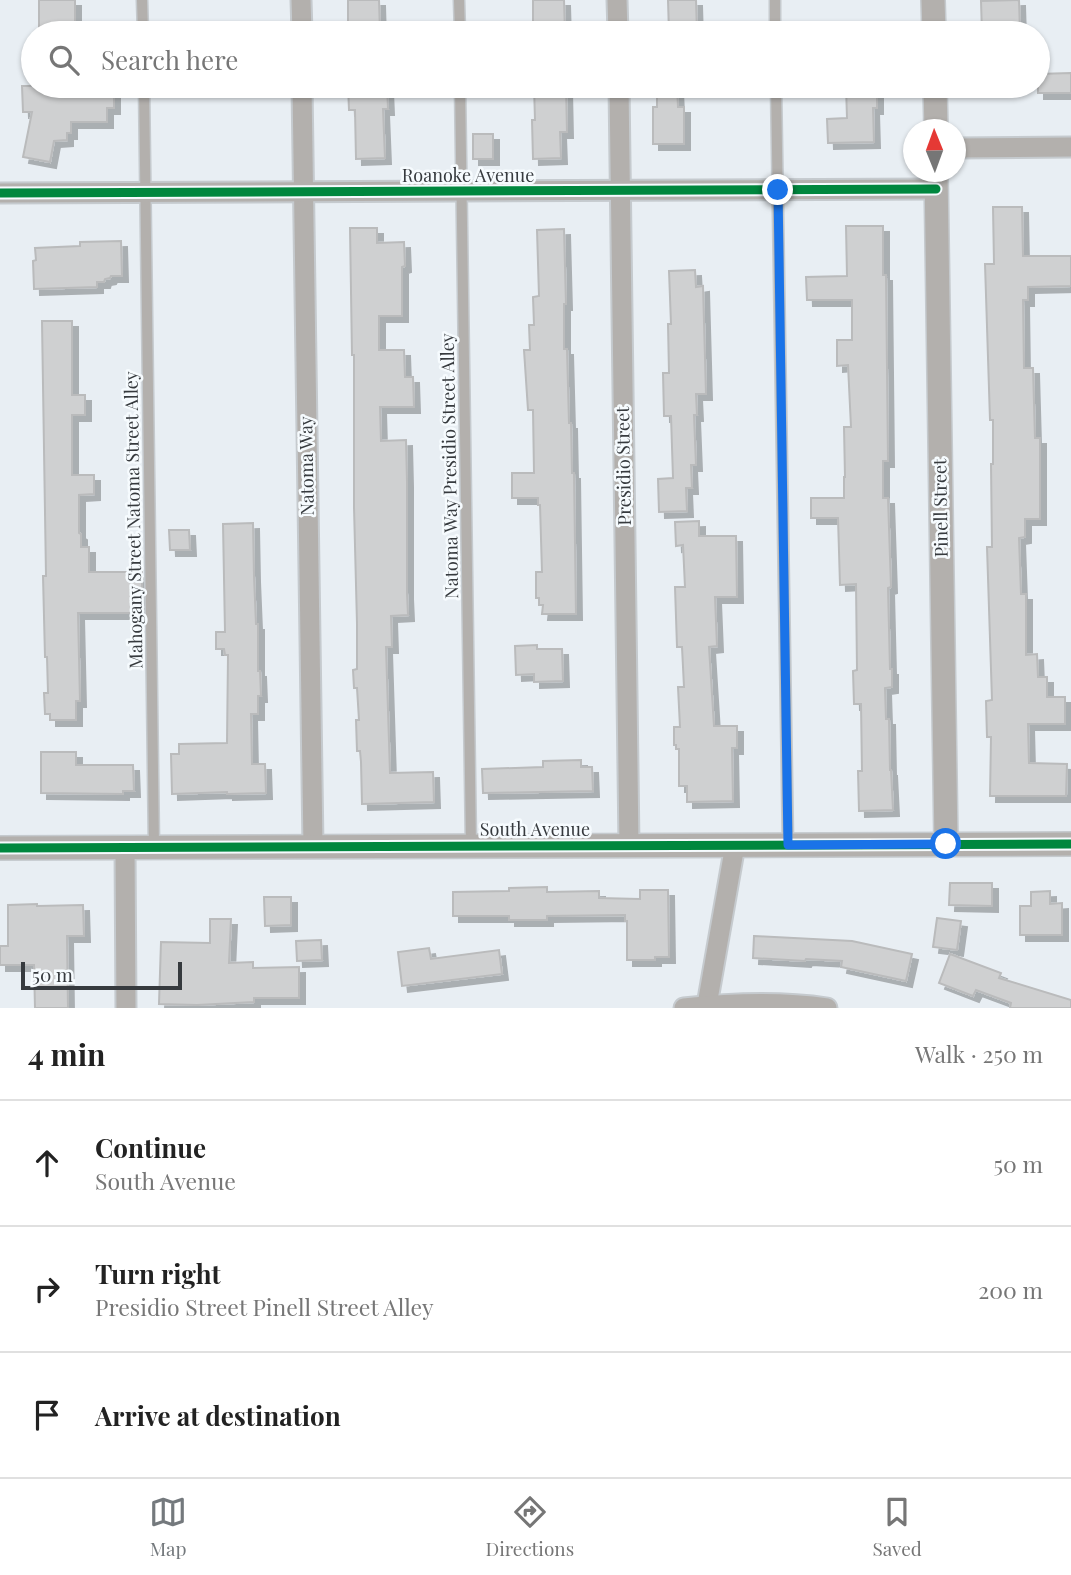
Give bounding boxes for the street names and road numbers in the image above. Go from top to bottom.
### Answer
street label: Roanoke Avenue [402,163,534,187]
street label: Natoma Way Presidio Street Alley [435,333,463,599]
street label: Mahogany Street Natoma Street Alley [118,371,148,669]
street label: Presidio Street [610,406,636,526]
street label: Natoma Way [293,416,319,516]
street label: Pinell Street [927,458,953,558]
street label: South Avenue [480,817,590,841]

